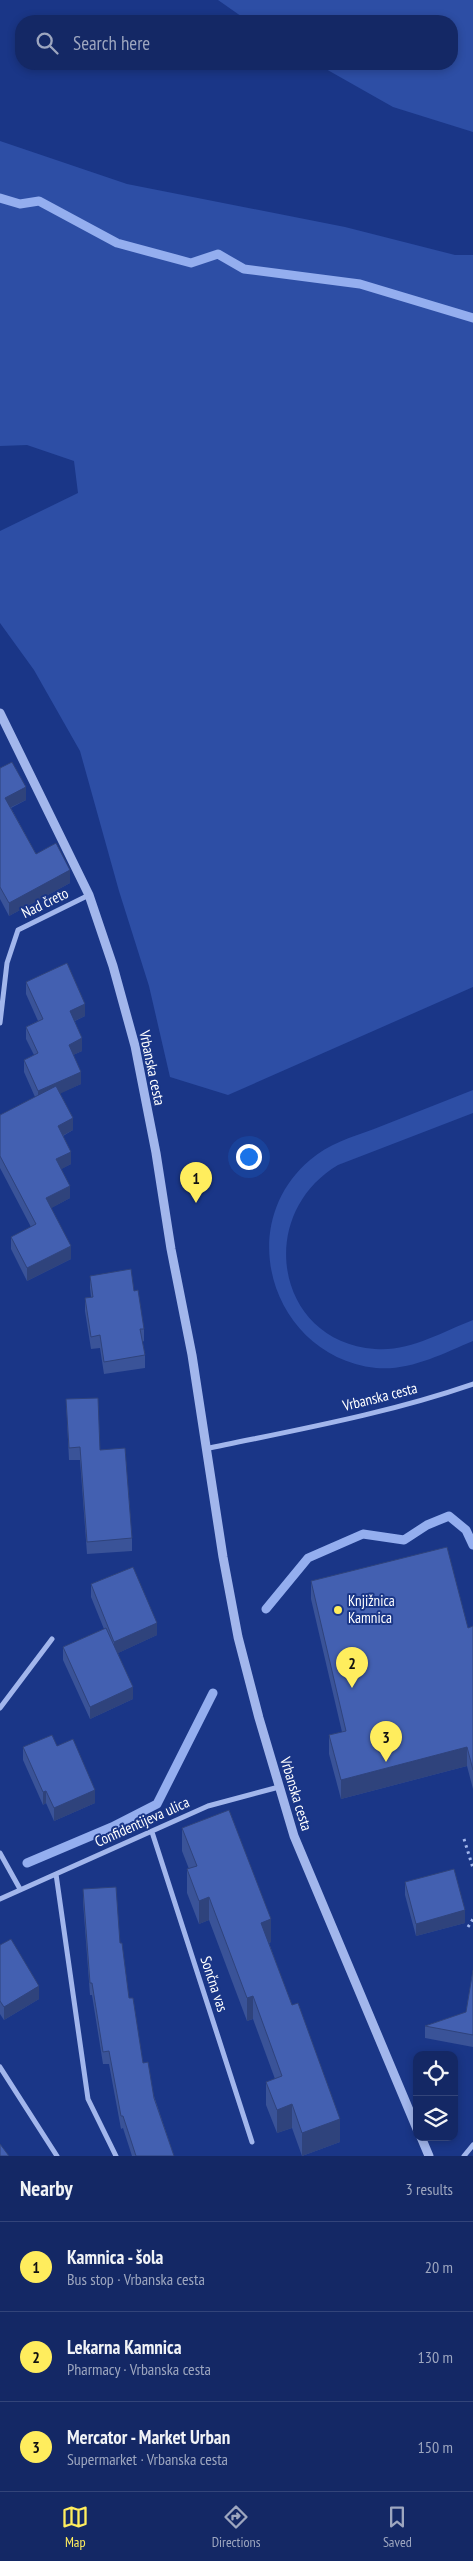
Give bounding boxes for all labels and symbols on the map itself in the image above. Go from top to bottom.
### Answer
street label: Nad čreto [18,883,71,922]
street label: Vrbanska cesta [135,1028,170,1107]
your location [236,1144,262,1170]
pin: 1 [180,1162,212,1203]
street label: Vrbanska cesta [340,1378,419,1415]
place label: Knjižnica Kamnica [348,1591,395,1627]
marker: Knjižnica Kamnica [332,1604,344,1616]
pin: 2 [336,1647,368,1688]
pin: 3 [370,1721,402,1762]
street label: Vrbanska cesta [276,1754,317,1833]
street label: Confidentijeva ulica [92,1792,192,1851]
street label: Sončna vas [197,1954,232,2014]

